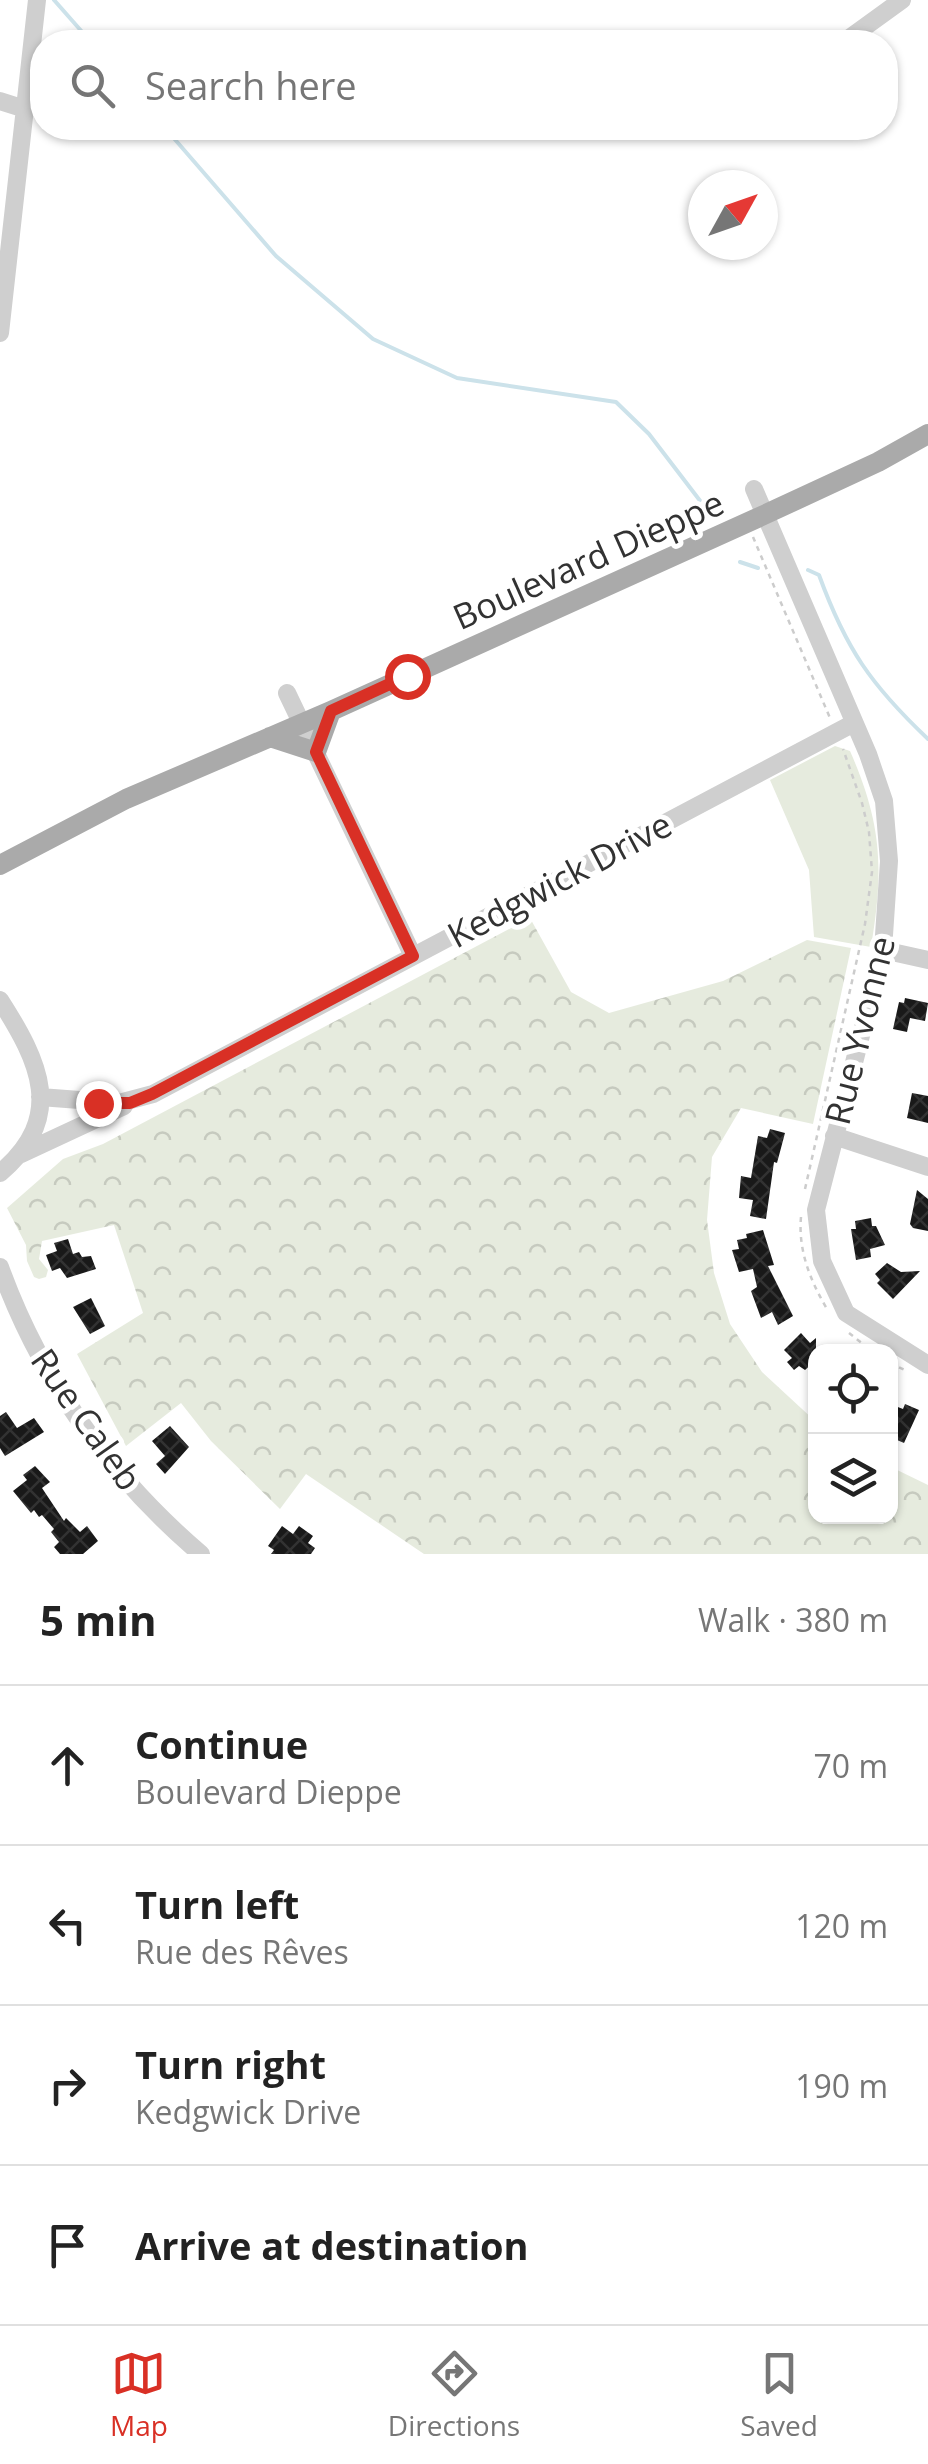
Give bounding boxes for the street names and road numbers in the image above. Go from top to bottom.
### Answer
street label: Boulevard Dieppe [445,478,731,640]
street label: Kedgwick Drive [439,800,679,958]
street label: Rue Yvonne [813,931,905,1129]
street label: Rue Caleb [21,1339,153,1499]

